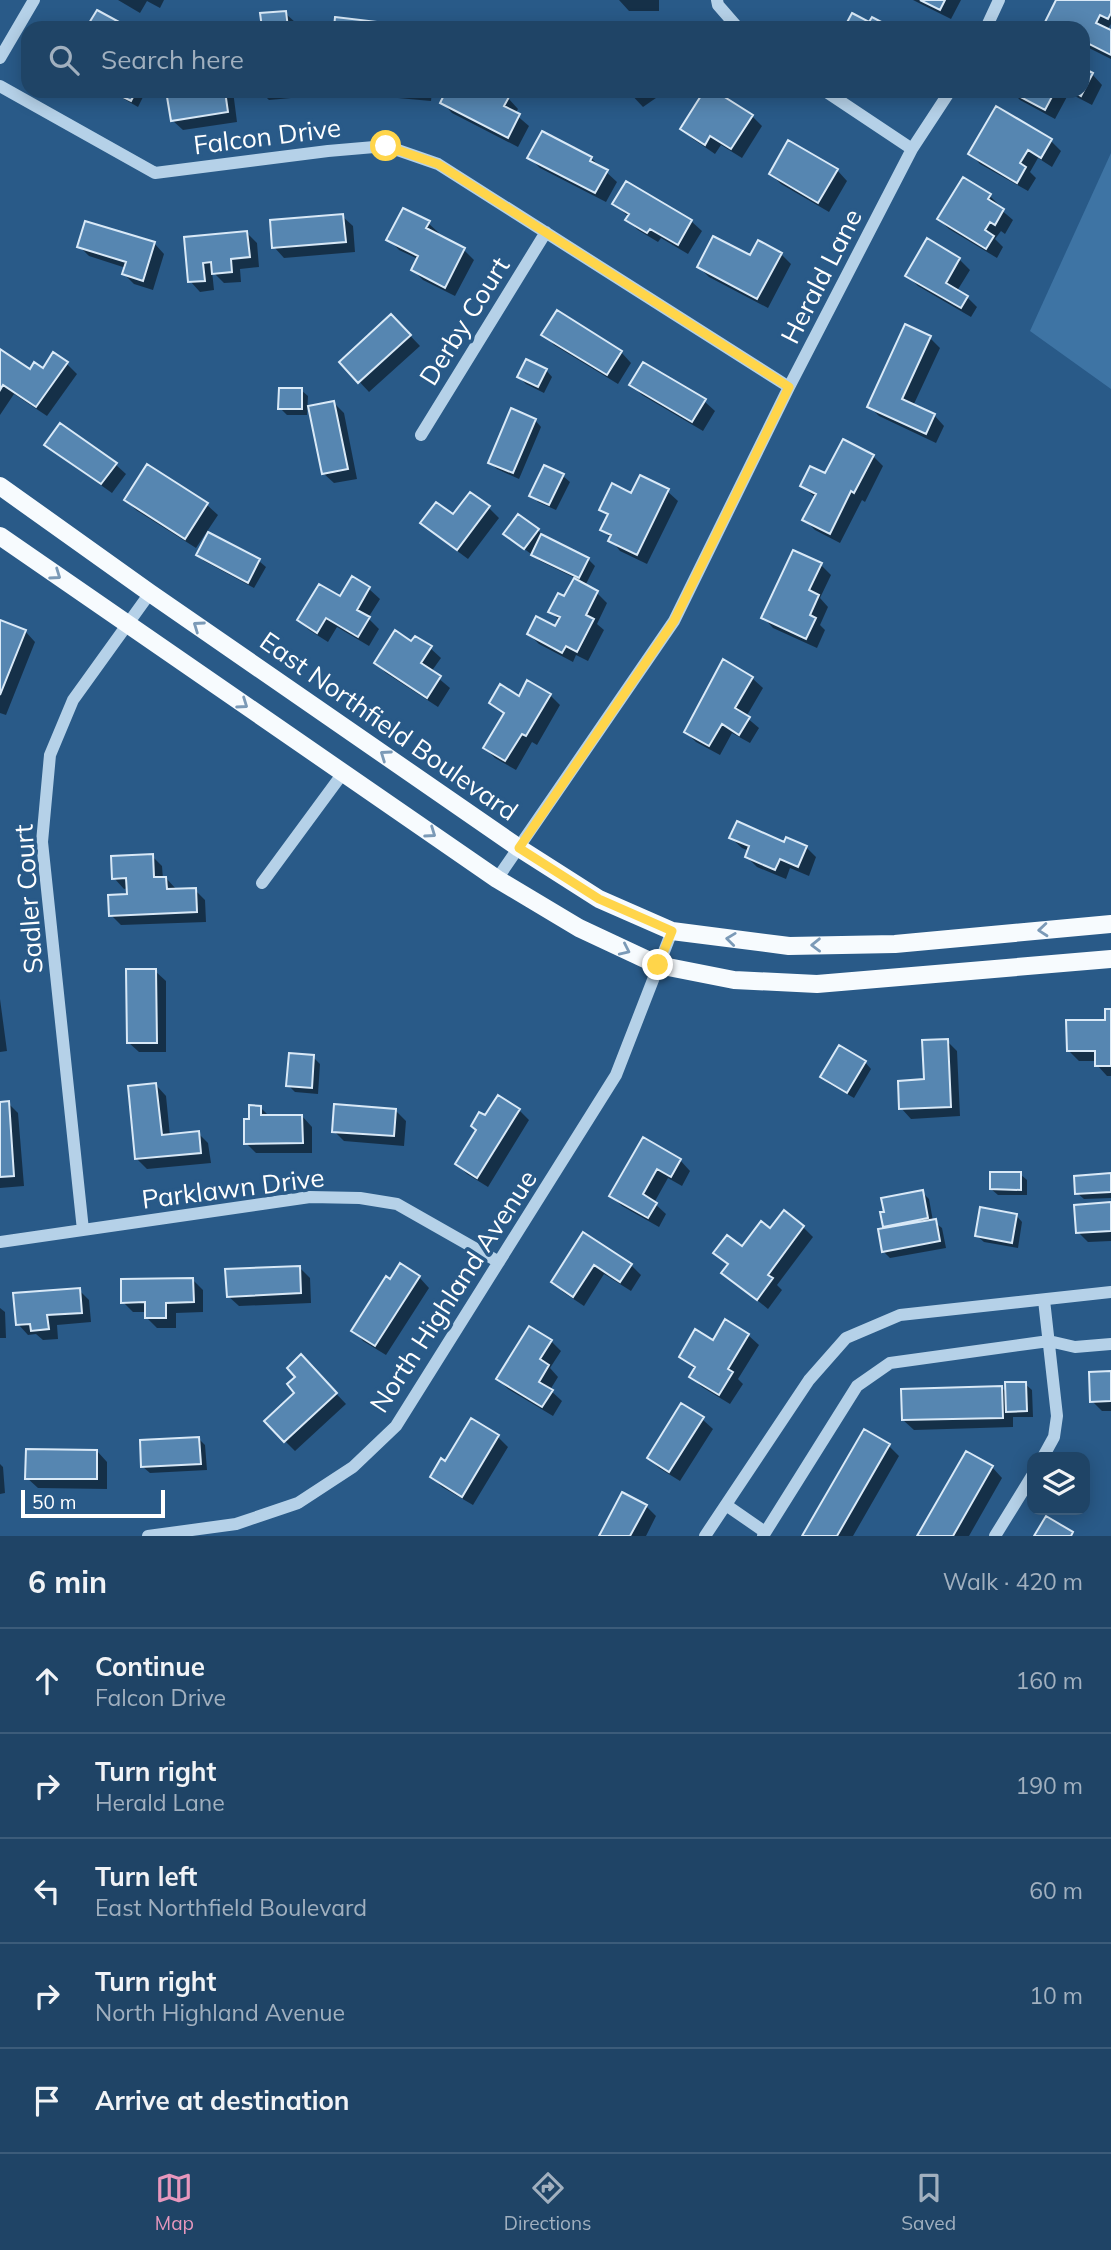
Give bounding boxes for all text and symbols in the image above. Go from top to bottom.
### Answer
search box [21,21,1090,98]
icon: search [45,41,83,79]
text: Search here [101,43,244,76]
street label: Falcon Drive [191,111,343,161]
route start [370,130,401,161]
street label: Herald Lane [773,203,869,349]
street label: Derby Court [412,251,516,391]
one-way arrow [48,567,61,579]
one-way arrow [193,622,206,634]
street label: East Northfield Boulevard [254,624,524,828]
one-way arrow [235,696,248,708]
one-way arrow [380,751,393,763]
street label: Sadler Court [6,823,50,975]
one-way arrow [423,825,436,837]
one-way arrow [1037,922,1048,937]
one-way arrow [725,931,736,946]
one-way arrow [810,938,821,953]
one-way arrow [618,942,631,956]
route end [642,949,673,980]
street label: Parklawn Drive [140,1160,326,1216]
street label: North Highland Avenue [362,1164,544,1418]
map controls [1027,1452,1090,1515]
button: layers [1027,1452,1090,1515]
scale bar [21,1487,164,1519]
text: 50 m [32,1490,76,1514]
text: 6 min [28,1563,107,1601]
text: Walk · 420 m [943,1567,1083,1596]
text: Continue [95,1650,205,1683]
icon: ahead [28,1662,66,1700]
text: 160 m [1015,1666,1083,1695]
text: Falcon Drive [95,1683,226,1712]
text: Turn right [95,1755,216,1788]
icon: right [28,1767,66,1805]
text: 190 m [1015,1771,1083,1800]
text: Herald Lane [95,1788,225,1817]
text: Turn left [95,1860,197,1893]
icon: left [28,1872,66,1910]
text: 60 m [1029,1876,1083,1905]
text: East Northfield Boulevard [95,1893,367,1922]
text: Turn right [95,1965,216,1998]
icon: right [28,1977,66,2015]
text: 10 m [1029,1981,1083,2010]
text: North Highland Avenue [95,1998,345,2027]
icon: arrive [28,2082,66,2120]
text: Arrive at destination [95,2084,350,2117]
tab: Map [155,2169,194,2235]
tab: Directions [504,2169,592,2235]
tab: Saved [901,2169,956,2235]

